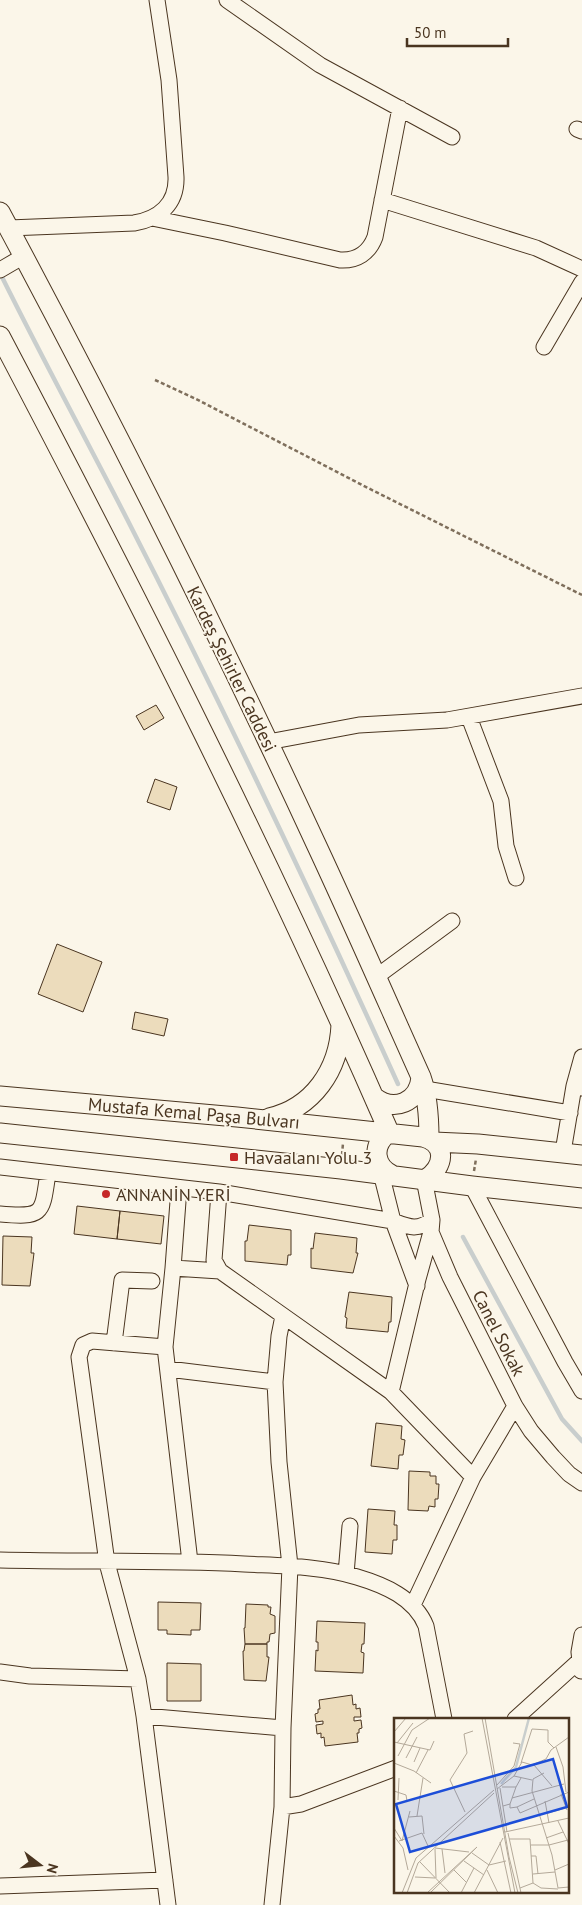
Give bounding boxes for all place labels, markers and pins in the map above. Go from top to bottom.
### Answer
place label: Havaalanı Yolu 3 [244,1146,372,1169]
marker: Havaalanı Yolu 3 [228,1151,240,1163]
place label: ANNANİN YERİ [116,1183,231,1206]
marker: ANNANİN YERİ [100,1188,112,1200]

